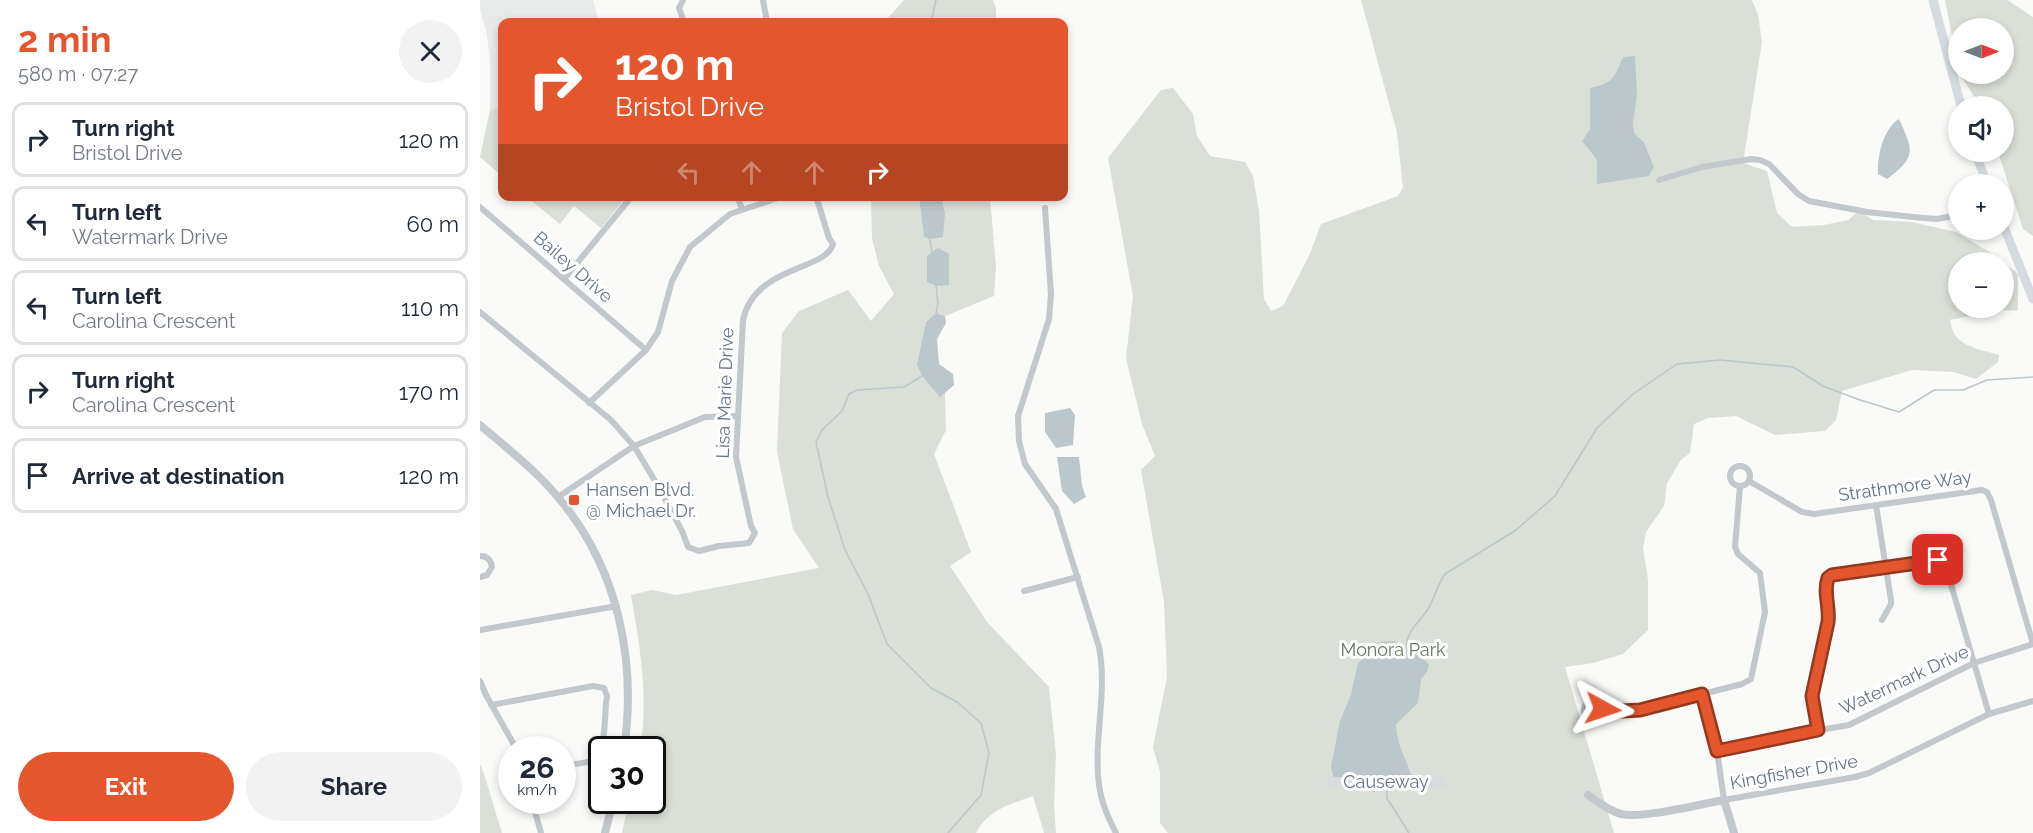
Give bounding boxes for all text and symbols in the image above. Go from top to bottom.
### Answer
text: 2 min [18,18,111,60]
north arrow [1948,18,2014,84]
map controls [1948,18,2014,318]
button: close [399,20,462,83]
text: 120 m [615,41,734,90]
icon: right [516,42,594,120]
text: 580 m · 07:27 [18,62,138,86]
text: Bristol Drive [615,91,764,122]
button: sound [1948,96,2014,162]
text: Turn right [72,115,175,141]
icon: right [21,123,54,156]
text: 120 m [399,127,459,153]
text: Bristol Drive [72,141,182,165]
icon: left [672,156,705,189]
icon: ahead [735,156,768,189]
icon: ahead [798,156,831,189]
icon: right [861,156,894,189]
button: + [1948,174,2014,240]
text: Turn left [72,199,162,225]
icon: left [21,207,54,240]
text: 60 m [406,211,459,237]
text: Watermark Drive [72,225,228,249]
street label: Bailey Drive [530,227,617,307]
button: − [1948,252,2014,318]
text: Turn left [72,283,162,309]
icon: left [21,291,54,324]
text: 110 m [401,295,459,321]
text: Carolina Crescent [72,309,235,333]
street label: Lisa Marie Drive [712,327,737,459]
text: Turn right [72,367,175,393]
icon: right [21,375,54,408]
text: 170 m [399,379,459,405]
text: Carolina Crescent [72,393,235,417]
icon: arrive [21,459,54,492]
text: Arrive at destination [72,463,285,489]
text: 120 m [399,463,459,489]
street label: Strathmore Way [1837,466,1973,505]
place label: Hansen Blvd. @ Michael Dr. [586,479,696,521]
marker: Hansen Blvd. @ Michael Dr. [567,493,581,507]
pin [1912,534,1963,585]
icon: arrive [1921,543,1954,576]
park label: Monora Park [1341,639,1446,660]
street label: Watermark Drive [1836,640,1972,719]
position arrow [1571,677,1635,741]
speed limit sign: 30 [588,736,666,814]
text: 26 [519,750,555,785]
street label: Kingfisher Drive [1728,750,1860,793]
button: Exit [18,752,234,821]
button: Share [246,752,462,821]
street label: Causeway [1343,771,1429,792]
text: km/h [517,781,557,799]

